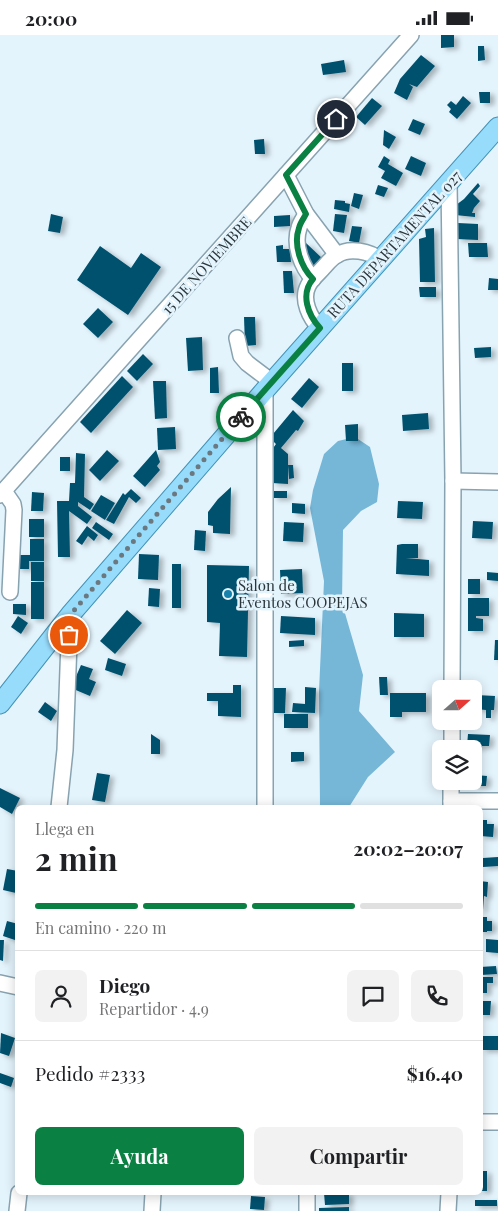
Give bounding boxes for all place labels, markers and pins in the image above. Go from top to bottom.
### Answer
pin [315,98,357,140]
place label: Salon de Eventos COOPEJAS [238,575,368,612]
marker: Salon de Eventos COOPEJAS [222,588,234,600]
pin [48,614,90,656]

